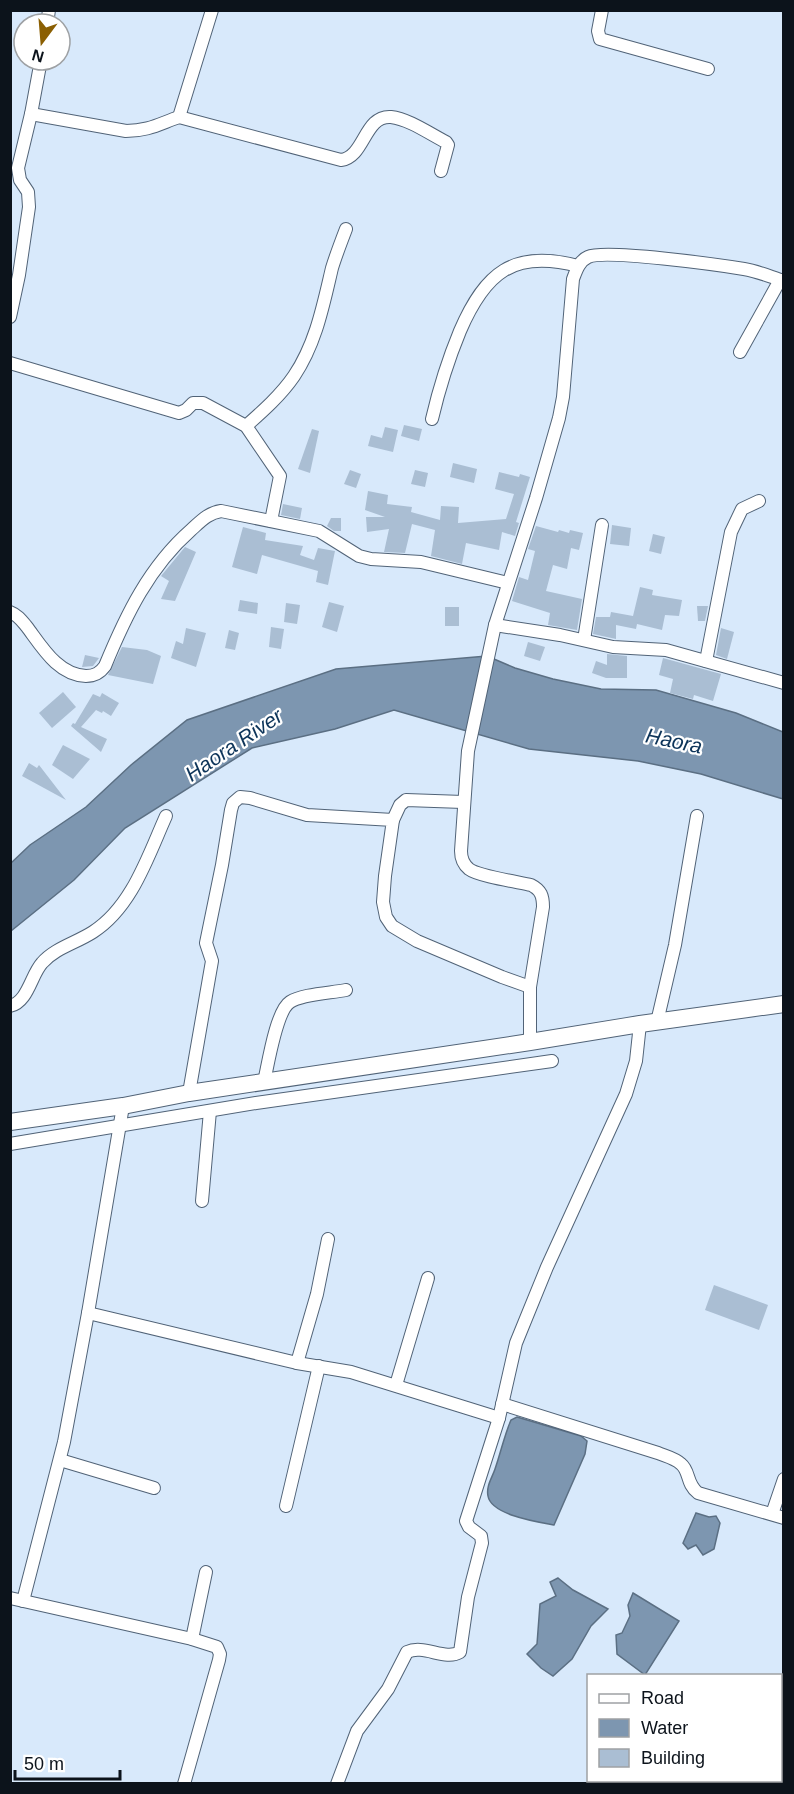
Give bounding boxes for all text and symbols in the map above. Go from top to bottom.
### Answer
north arrow [12,12,72,72]
text: N [30,46,46,66]
water label: Haora River [181,703,287,785]
water label: Haora [644,723,704,758]
legend [587,1674,782,1782]
text: Road [641,1688,684,1708]
text: Water [641,1718,688,1738]
scale bar [15,1743,120,1781]
text: Building [641,1748,705,1768]
text: 50 m [24,1754,64,1774]

